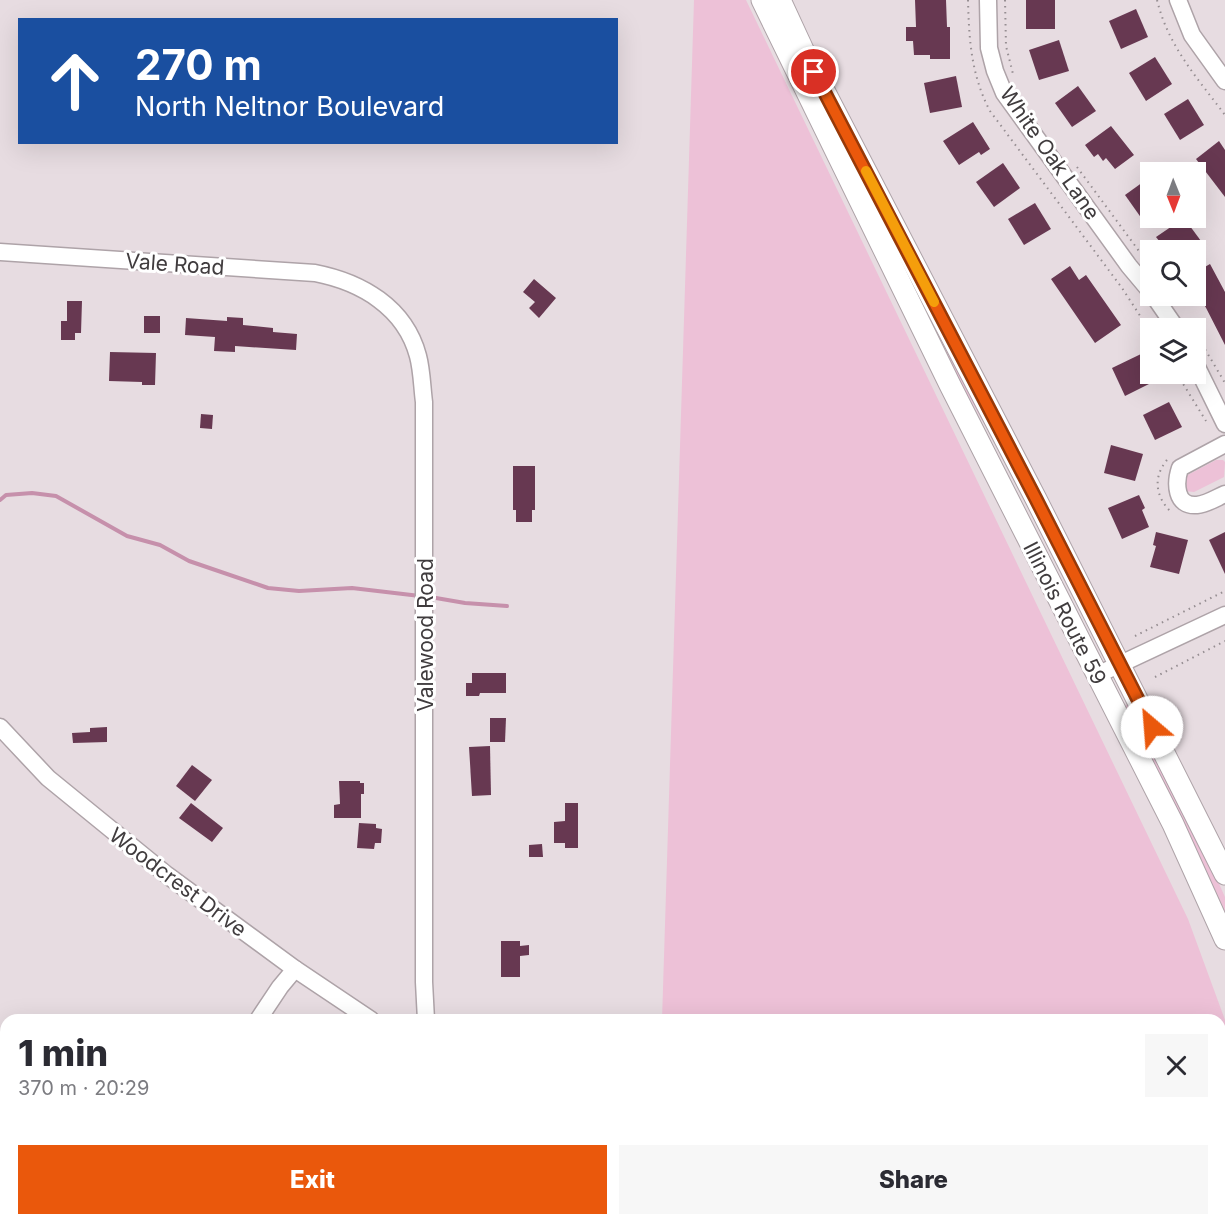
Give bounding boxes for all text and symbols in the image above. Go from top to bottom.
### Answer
text: 270 m [135,39,262,90]
icon: ahead [36,42,114,120]
pin [788,46,839,97]
icon: arrive [797,55,830,88]
street label: White Oak Lane [995,82,1105,224]
text: North Neltnor Boulevard [135,90,444,123]
north arrow [1140,162,1206,228]
map controls [1140,162,1206,384]
button: search [1140,240,1206,306]
street label: Vale Road [125,248,225,280]
button: layers [1140,318,1206,384]
street label: Illinois Route 59 [1018,537,1112,689]
street label: Valewood Road [413,558,438,712]
position arrow [1120,695,1184,759]
street label: Woodcrest Drive [104,822,252,942]
text: 1 min [18,1031,108,1075]
button: close [1145,1034,1208,1097]
text: 370 m · 20:29 [18,1076,149,1100]
button: Exit [18,1145,607,1214]
button: Share [619,1145,1208,1214]

